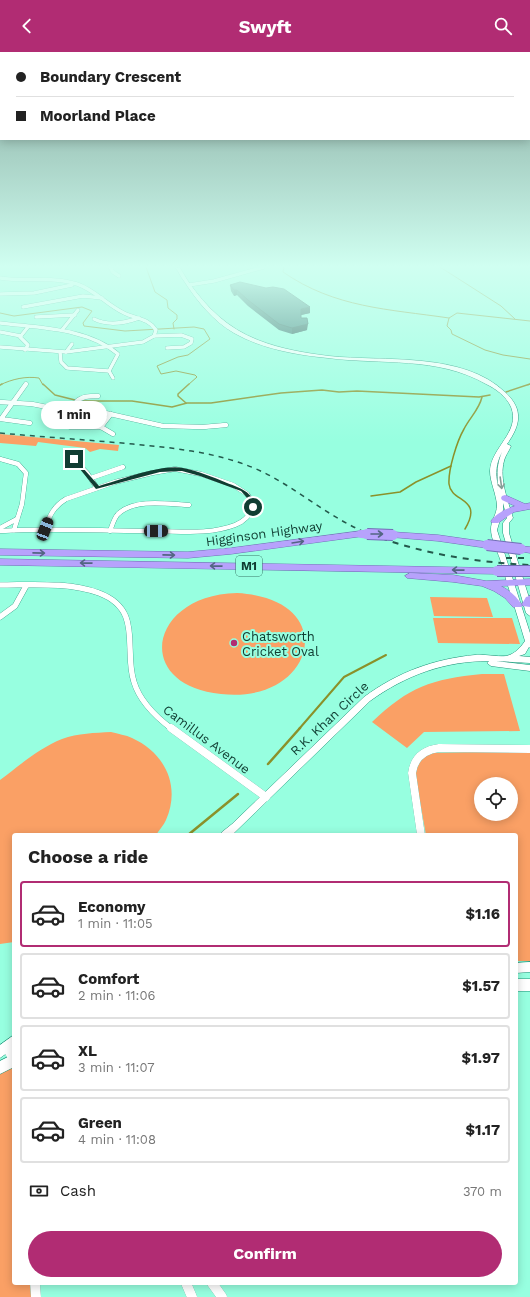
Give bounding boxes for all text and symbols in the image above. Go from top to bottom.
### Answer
icon: back [16,15,38,37]
icon: search [492,15,514,37]
text: Swyft [239,16,291,37]
text: Boundary Crescent [40,68,181,86]
text: Moorland Place [40,107,156,125]
callout: 1 min [41,401,107,429]
text: 1 min [57,407,91,422]
route end [65,450,83,468]
one-way arrow [497,476,505,489]
route start [244,498,262,516]
car [35,516,55,542]
street label: Higginson Highway [205,518,324,549]
car [144,525,168,537]
one-way arrow [370,530,383,538]
one-way arrow [291,538,304,546]
one-way arrow [32,549,45,556]
one-way arrow [162,551,175,559]
road number: M1 [236,556,262,576]
one-way arrow [80,559,93,567]
one-way arrow [210,562,223,570]
one-way arrow [452,566,465,574]
place label: Chatsworth Cricket Oval [242,629,319,659]
marker: Chatsworth Cricket Oval [229,638,239,648]
street label: R.K. Khan Circle [287,678,371,758]
street label: Camillus Avenue [160,702,253,777]
map controls [474,777,518,821]
button: locate [474,777,518,821]
text: Choose a ride [28,846,148,867]
icon: car [30,896,66,932]
text: Economy [78,898,145,916]
text: $1.16 [465,905,500,923]
text: 1 min · 11:05 [78,916,153,931]
icon: car [30,968,66,1004]
text: Comfort [78,970,139,988]
text: $1.57 [462,977,500,995]
text: 2 min · 11:06 [78,988,155,1003]
icon: car [30,1040,66,1076]
text: XL [78,1042,97,1060]
text: $1.97 [462,1049,500,1067]
text: 3 min · 11:07 [78,1060,155,1075]
icon: car [30,1112,66,1148]
text: Green [78,1114,122,1132]
text: $1.17 [466,1121,500,1139]
text: 4 min · 11:08 [78,1132,156,1147]
icon: cash [28,1180,50,1202]
text: Cash [60,1182,96,1200]
text: 370 m [463,1184,502,1199]
button: Confirm [28,1231,502,1277]

